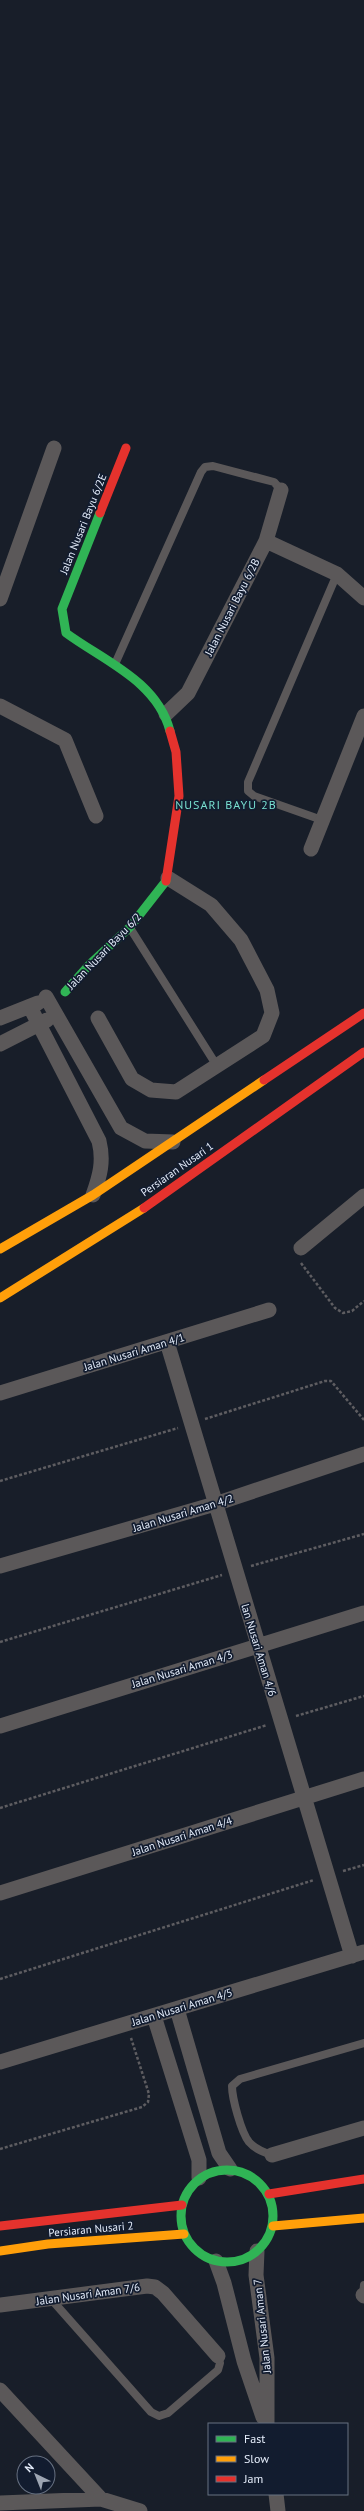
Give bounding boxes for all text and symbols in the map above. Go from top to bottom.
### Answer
street label: Jalan Nusari Bayu 6/2E [56,472,110,577]
street label: Jalan Nusari Bayu 6/2B [201,556,263,659]
district label: NUSARI BAYU 2B [175,797,277,812]
street label: Jalan Nusari Bayu 6/2 [63,910,144,993]
street label: Persiaran Nusari 1 [138,1139,216,1199]
street label: Jalan Nusari Aman 4/1 [81,1330,186,1374]
street label: Jalan Nusari Aman 4/2 [130,1491,235,1535]
street label: lan Nusari Aman 4/6 [238,1602,280,1698]
street label: Jalan Nusari Aman 4/3 [129,1647,234,1691]
street label: Jalan Nusari Aman 4/4 [129,1813,234,1859]
street label: Jalan Nusari Aman 4/5 [129,1985,234,2029]
street label: Persiaran Nusari 2 [48,2218,134,2240]
street label: Jalan Nusari Aman 7 [250,2278,274,2375]
street label: Jalan Nusari Aman 7/6 [34,2280,141,2308]
legend [208,2423,348,2495]
text: Fast [244,2431,265,2446]
text: Slow [244,2451,269,2466]
north arrow [16,2455,56,2495]
text: N [22,2460,37,2475]
text: Jam [243,2471,263,2486]

